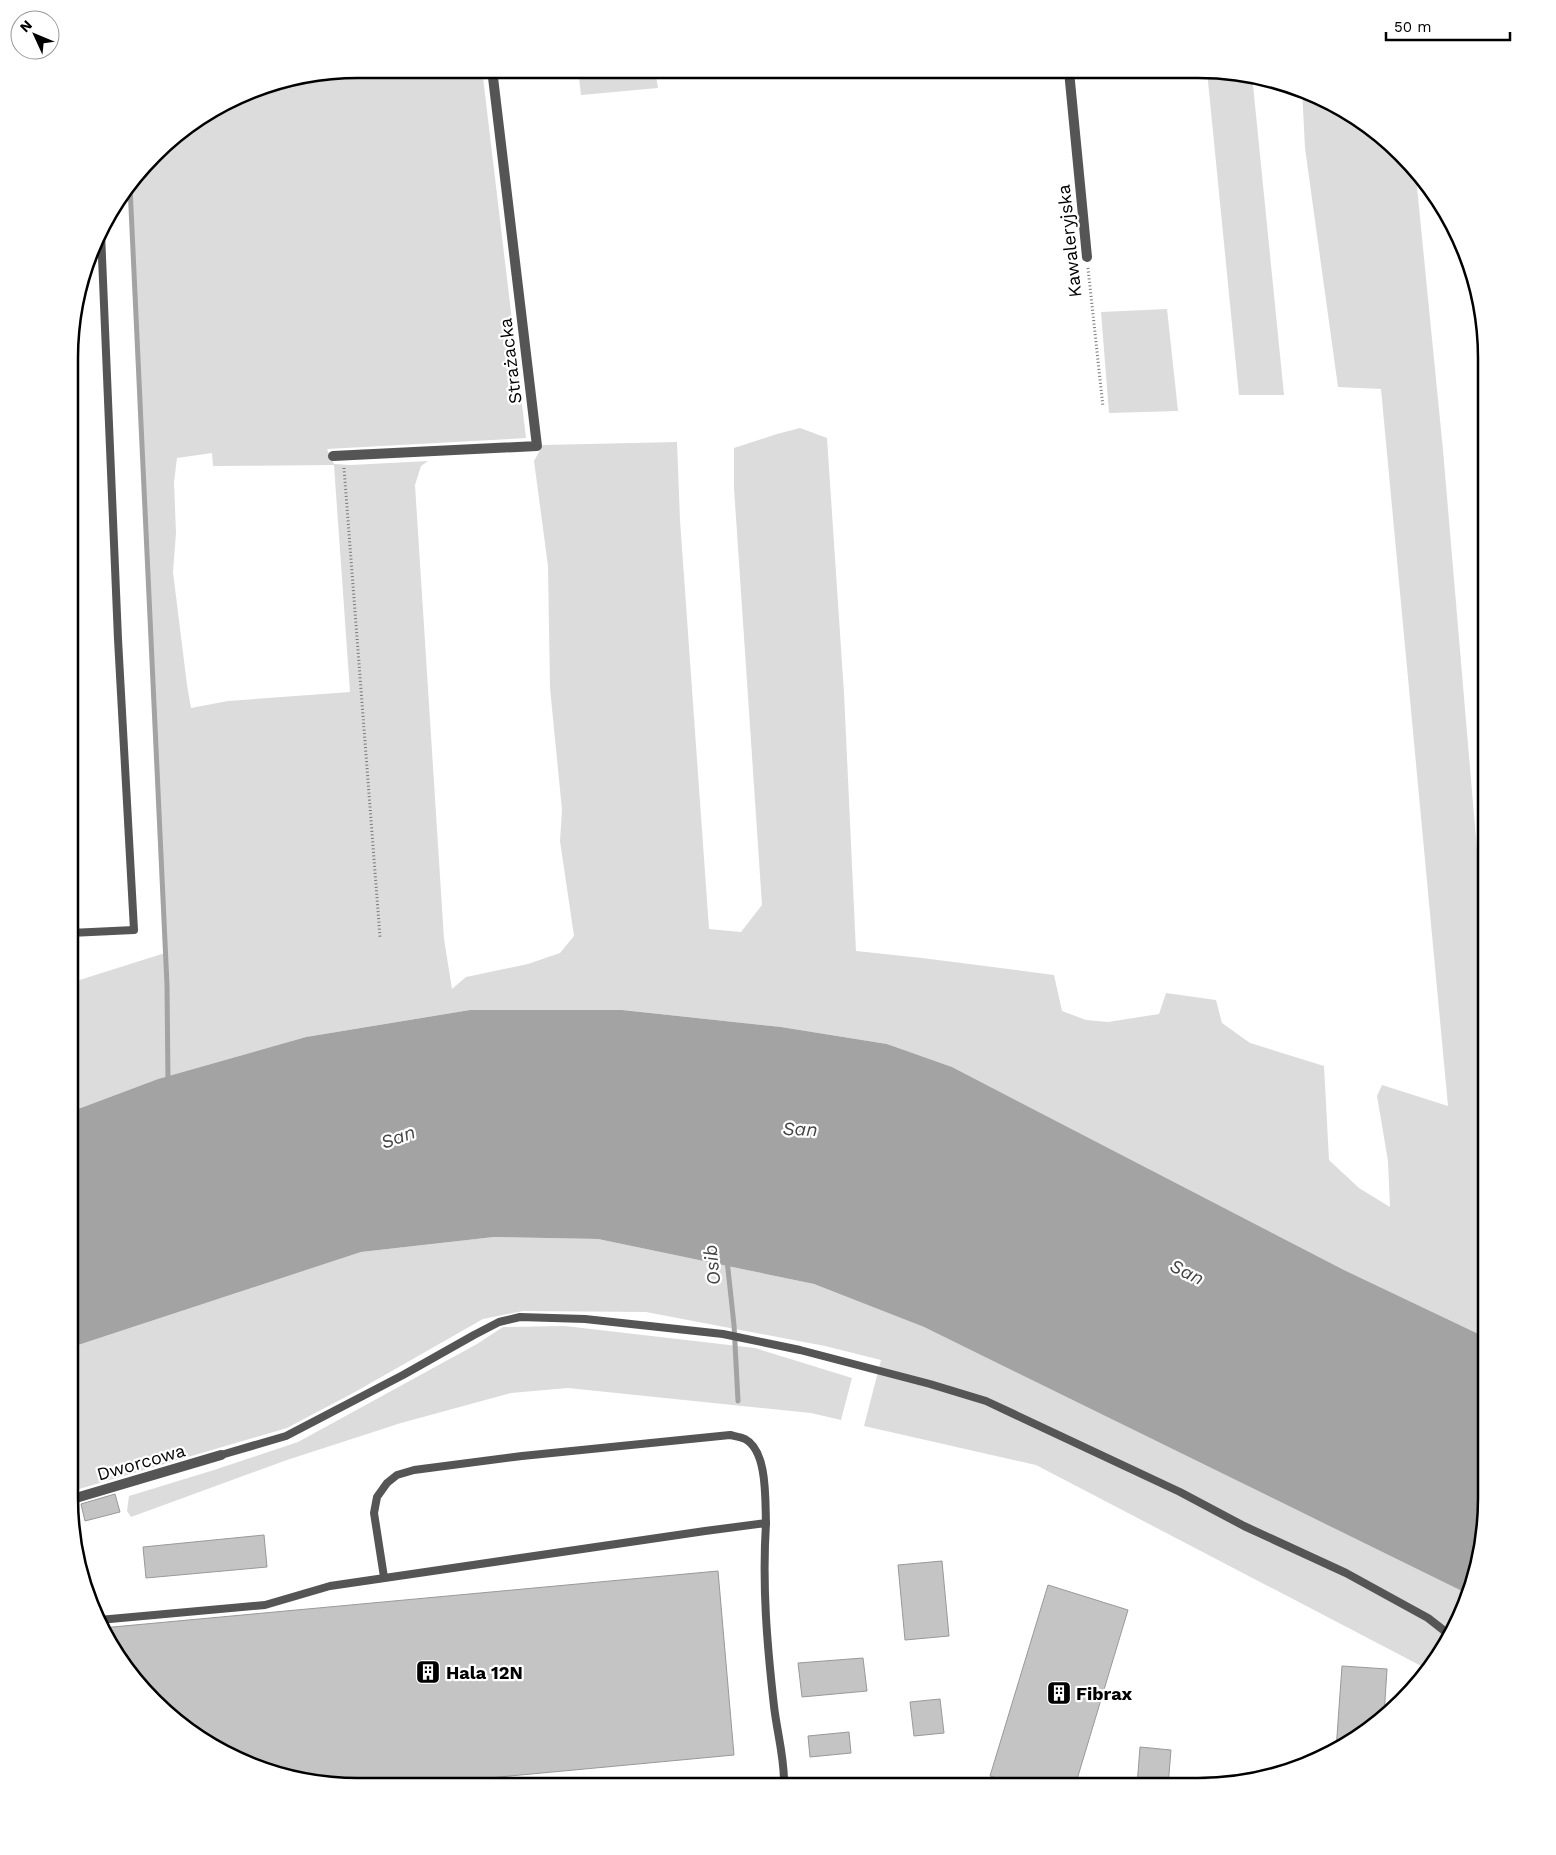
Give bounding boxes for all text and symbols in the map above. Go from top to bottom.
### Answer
north arrow [10,10,60,60]
scale bar [1386,10,1510,42]
text: N [16,17,35,35]
text: 50 m [1394,18,1431,36]
street label: Kawaleryjska [1053,183,1085,299]
street label: Strażacka [494,317,526,405]
water label: San [782,1117,818,1141]
water label: San [378,1120,418,1154]
water label: Osib [698,1244,726,1286]
water label: San [1166,1254,1208,1290]
street label: Dworcowa [94,1439,188,1485]
building icon: Hala 12N [415,1659,441,1685]
place label: Hala 12N [446,1662,523,1683]
building icon: Fibrax [1046,1680,1072,1706]
place label: Fibrax [1076,1683,1133,1704]

